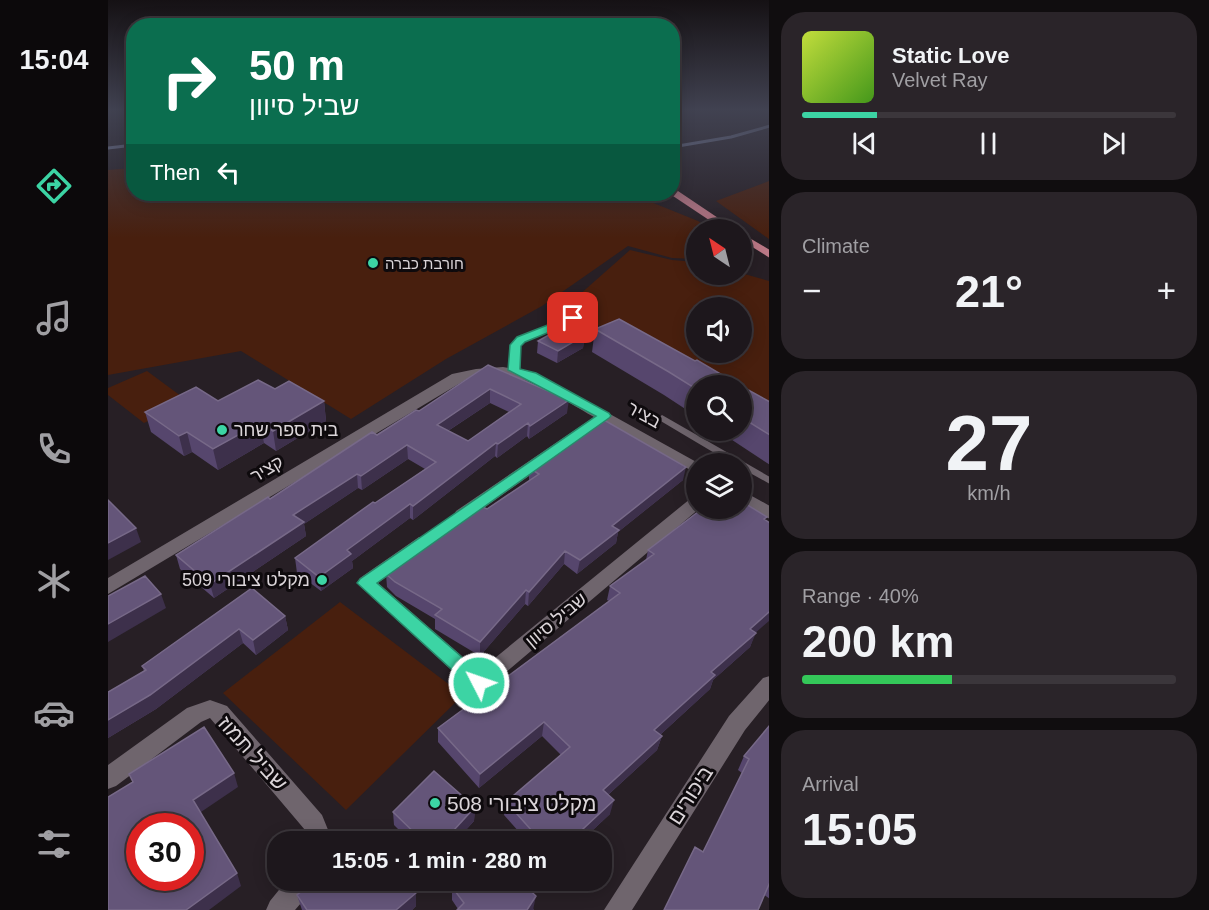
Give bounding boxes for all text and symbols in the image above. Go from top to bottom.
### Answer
icon: right [150,42,228,120]
text: 50 m [249,42,345,89]
text: Static Love [892,43,1009,68]
text: 15:04 [19,45,89,75]
text: Velvet Ray [892,69,988,91]
text: שביל סיוון [249,91,359,121]
icon: previous [848,127,881,160]
icon: pause [972,127,1005,160]
icon: next [1097,127,1130,160]
icon: left [212,156,245,189]
text: Then [150,160,200,185]
icon: directions [33,165,75,207]
north arrow [686,219,752,285]
map controls [686,219,752,519]
text: Climate [802,235,870,257]
place label: חורבת כברה [385,255,464,272]
marker: חורבת כברה [366,256,380,270]
text: 21° [955,266,1023,317]
text: − [802,272,821,309]
text: + [1157,272,1176,309]
pin [547,292,598,343]
icon: music [33,297,75,339]
button: sound [686,297,752,363]
icon: arrive [556,301,589,334]
button: search [686,375,752,441]
street label: בציר [624,398,664,432]
text: 27 [946,399,1032,487]
place label: בית ספר שחר [234,420,339,440]
marker: בית ספר שחר [215,423,229,437]
icon: phone [33,428,75,470]
street label: קציר [247,451,287,487]
button: layers [686,453,752,519]
text: km/h [967,482,1011,504]
icon: climate [33,560,75,602]
place label: מקלט ציבורי 509 [182,570,310,590]
marker: מקלט ציבורי 509 [315,573,329,587]
text: Range · 40% [802,585,919,607]
street label: שביל סיוון [521,589,591,651]
text: 200 km [802,616,955,667]
position arrow [447,651,511,715]
icon: car [33,692,75,734]
street label: שביל תמוז [214,711,292,795]
street label: ביכורים [663,762,717,828]
text: Arrival [802,773,859,795]
place label: מקלט ציבורי 508 [447,792,596,815]
marker: מקלט ציבורי 508 [428,796,442,810]
text: 15:05 [802,804,917,855]
speed limit sign: 30 [126,813,204,891]
icon: filters [33,823,75,865]
text: 15:05 · 1 min · 280 m [332,848,547,873]

